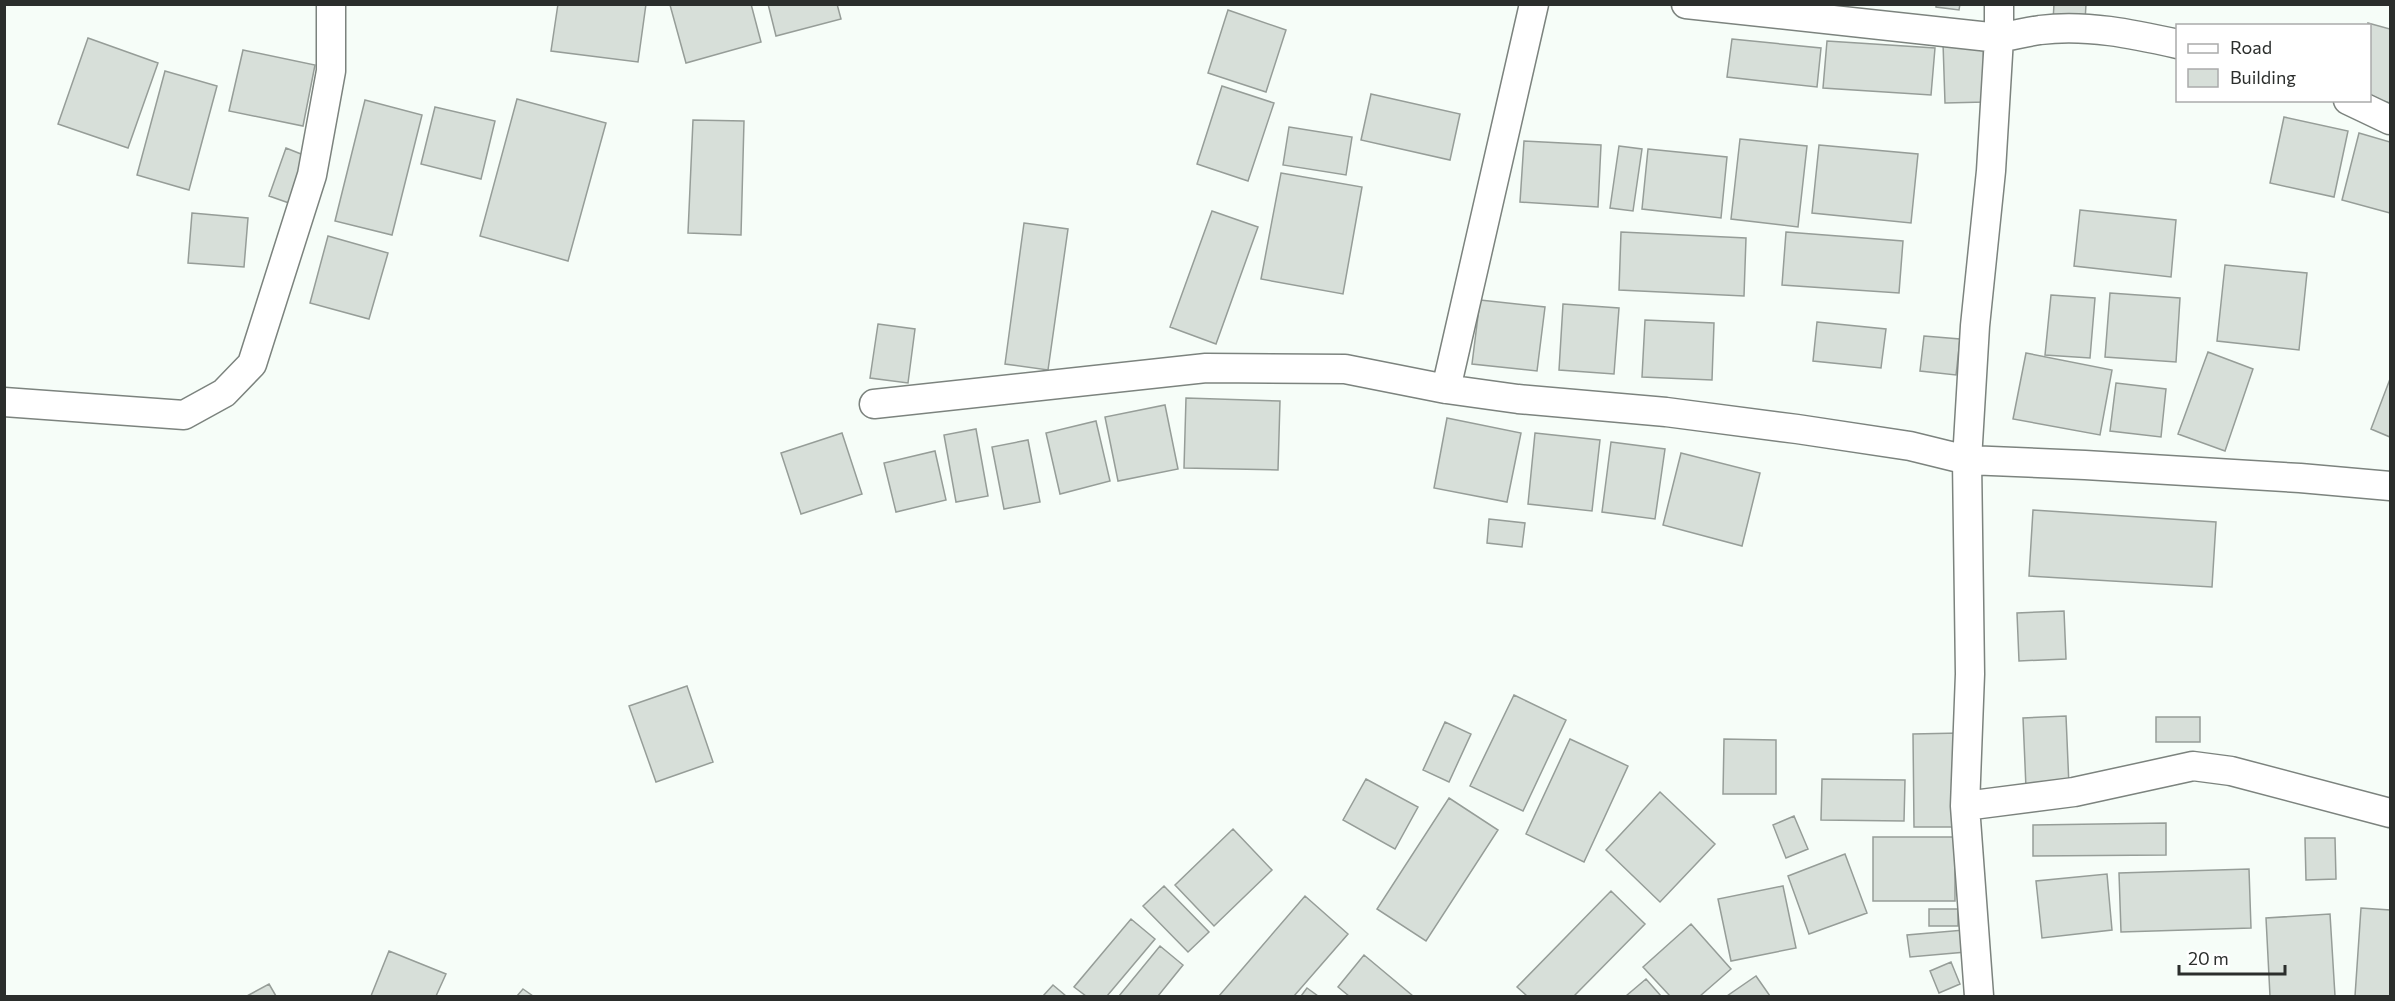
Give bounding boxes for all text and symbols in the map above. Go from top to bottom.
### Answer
legend [2176,24,2371,102]
text: Road [2230,36,2272,58]
text: Building [2230,66,2296,88]
scale bar [2179,938,2286,976]
text: 20 m [2188,947,2229,969]

